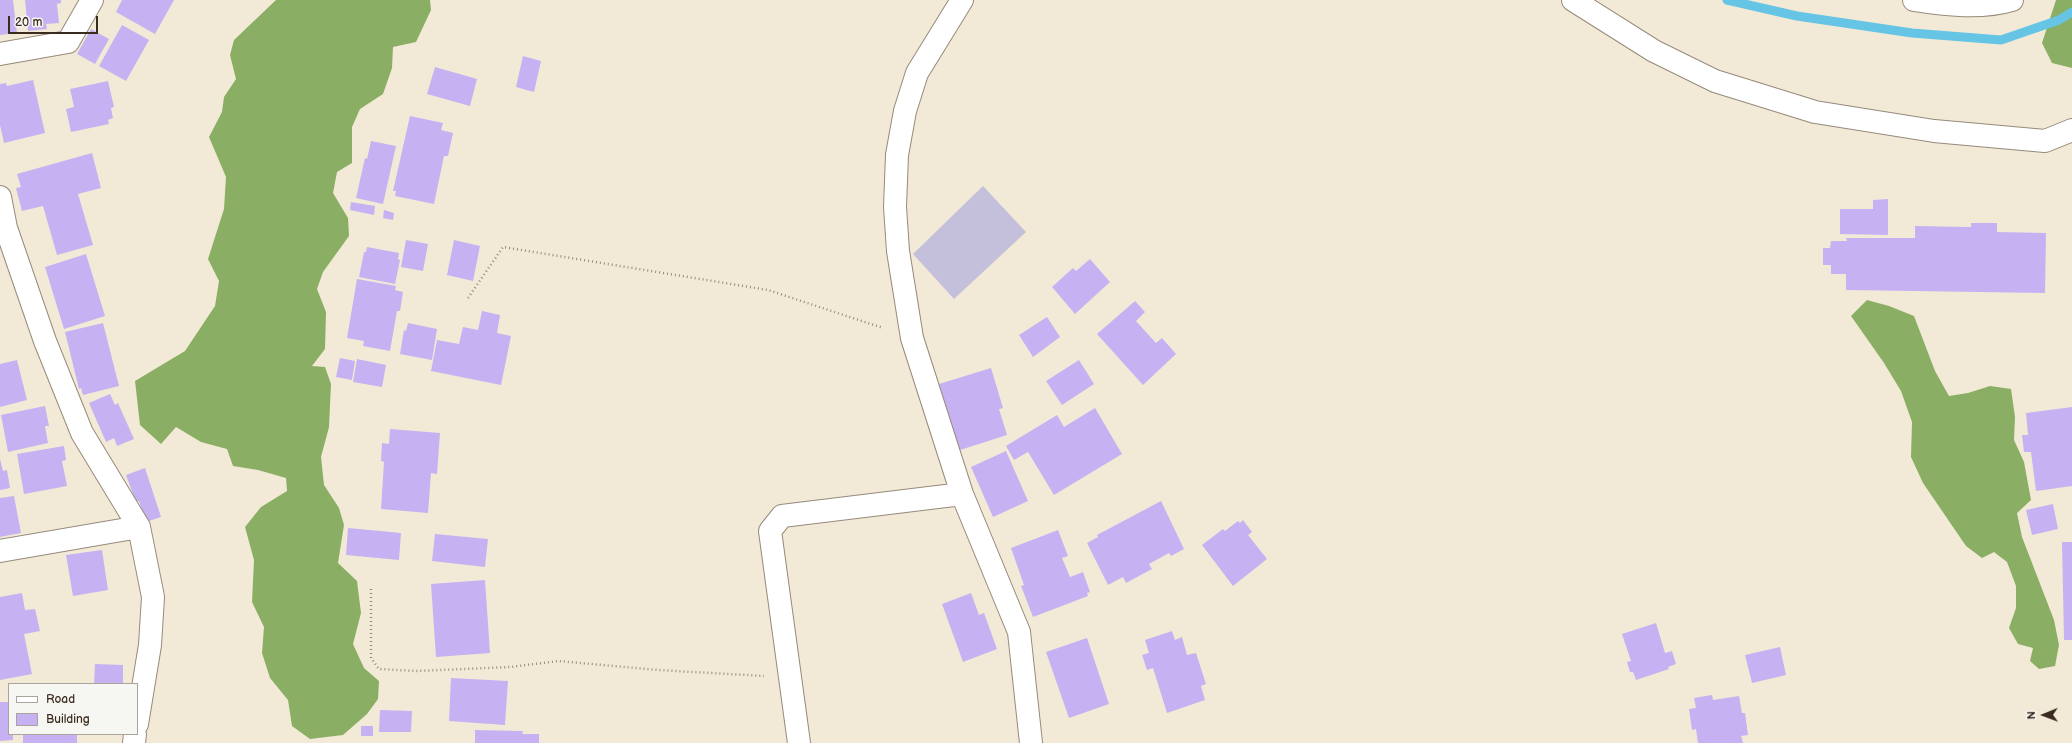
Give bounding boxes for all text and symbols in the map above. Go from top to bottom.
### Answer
scale bar [10,8,100,34]
text: 20 m [15,15,42,30]
legend [8,683,138,735]
text: Road [46,692,75,707]
north arrow [2024,695,2064,735]
text: N [2025,711,2038,719]
text: Building [46,712,90,727]

